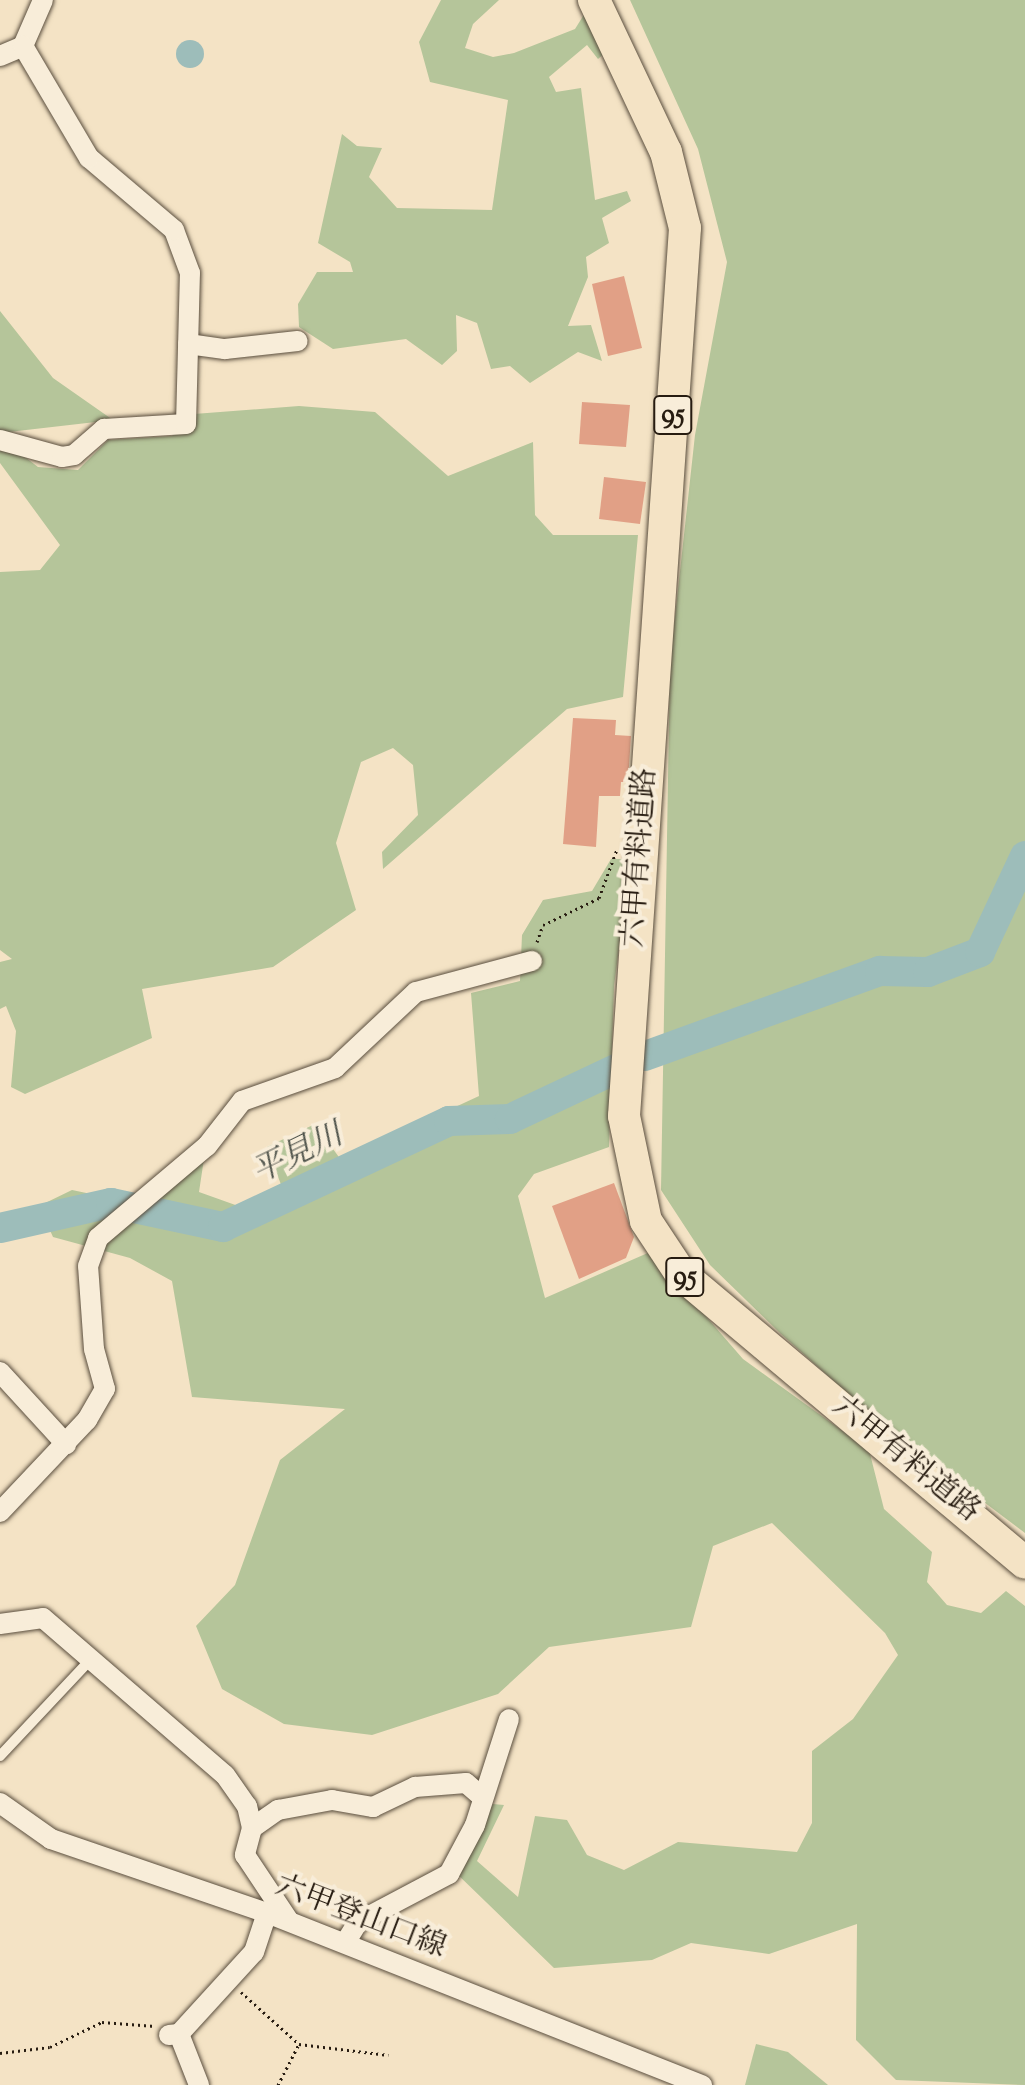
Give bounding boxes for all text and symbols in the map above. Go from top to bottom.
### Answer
road number: 95 [653,391,693,439]
street label: 六甲有料道路 [617,767,665,949]
water label: 平見川 [246,1117,350,1193]
road number: 95 [665,1253,705,1301]
street label: 六甲有料道路 [824,1389,986,1531]
street label: 六甲登山口線 [270,1869,450,1967]

